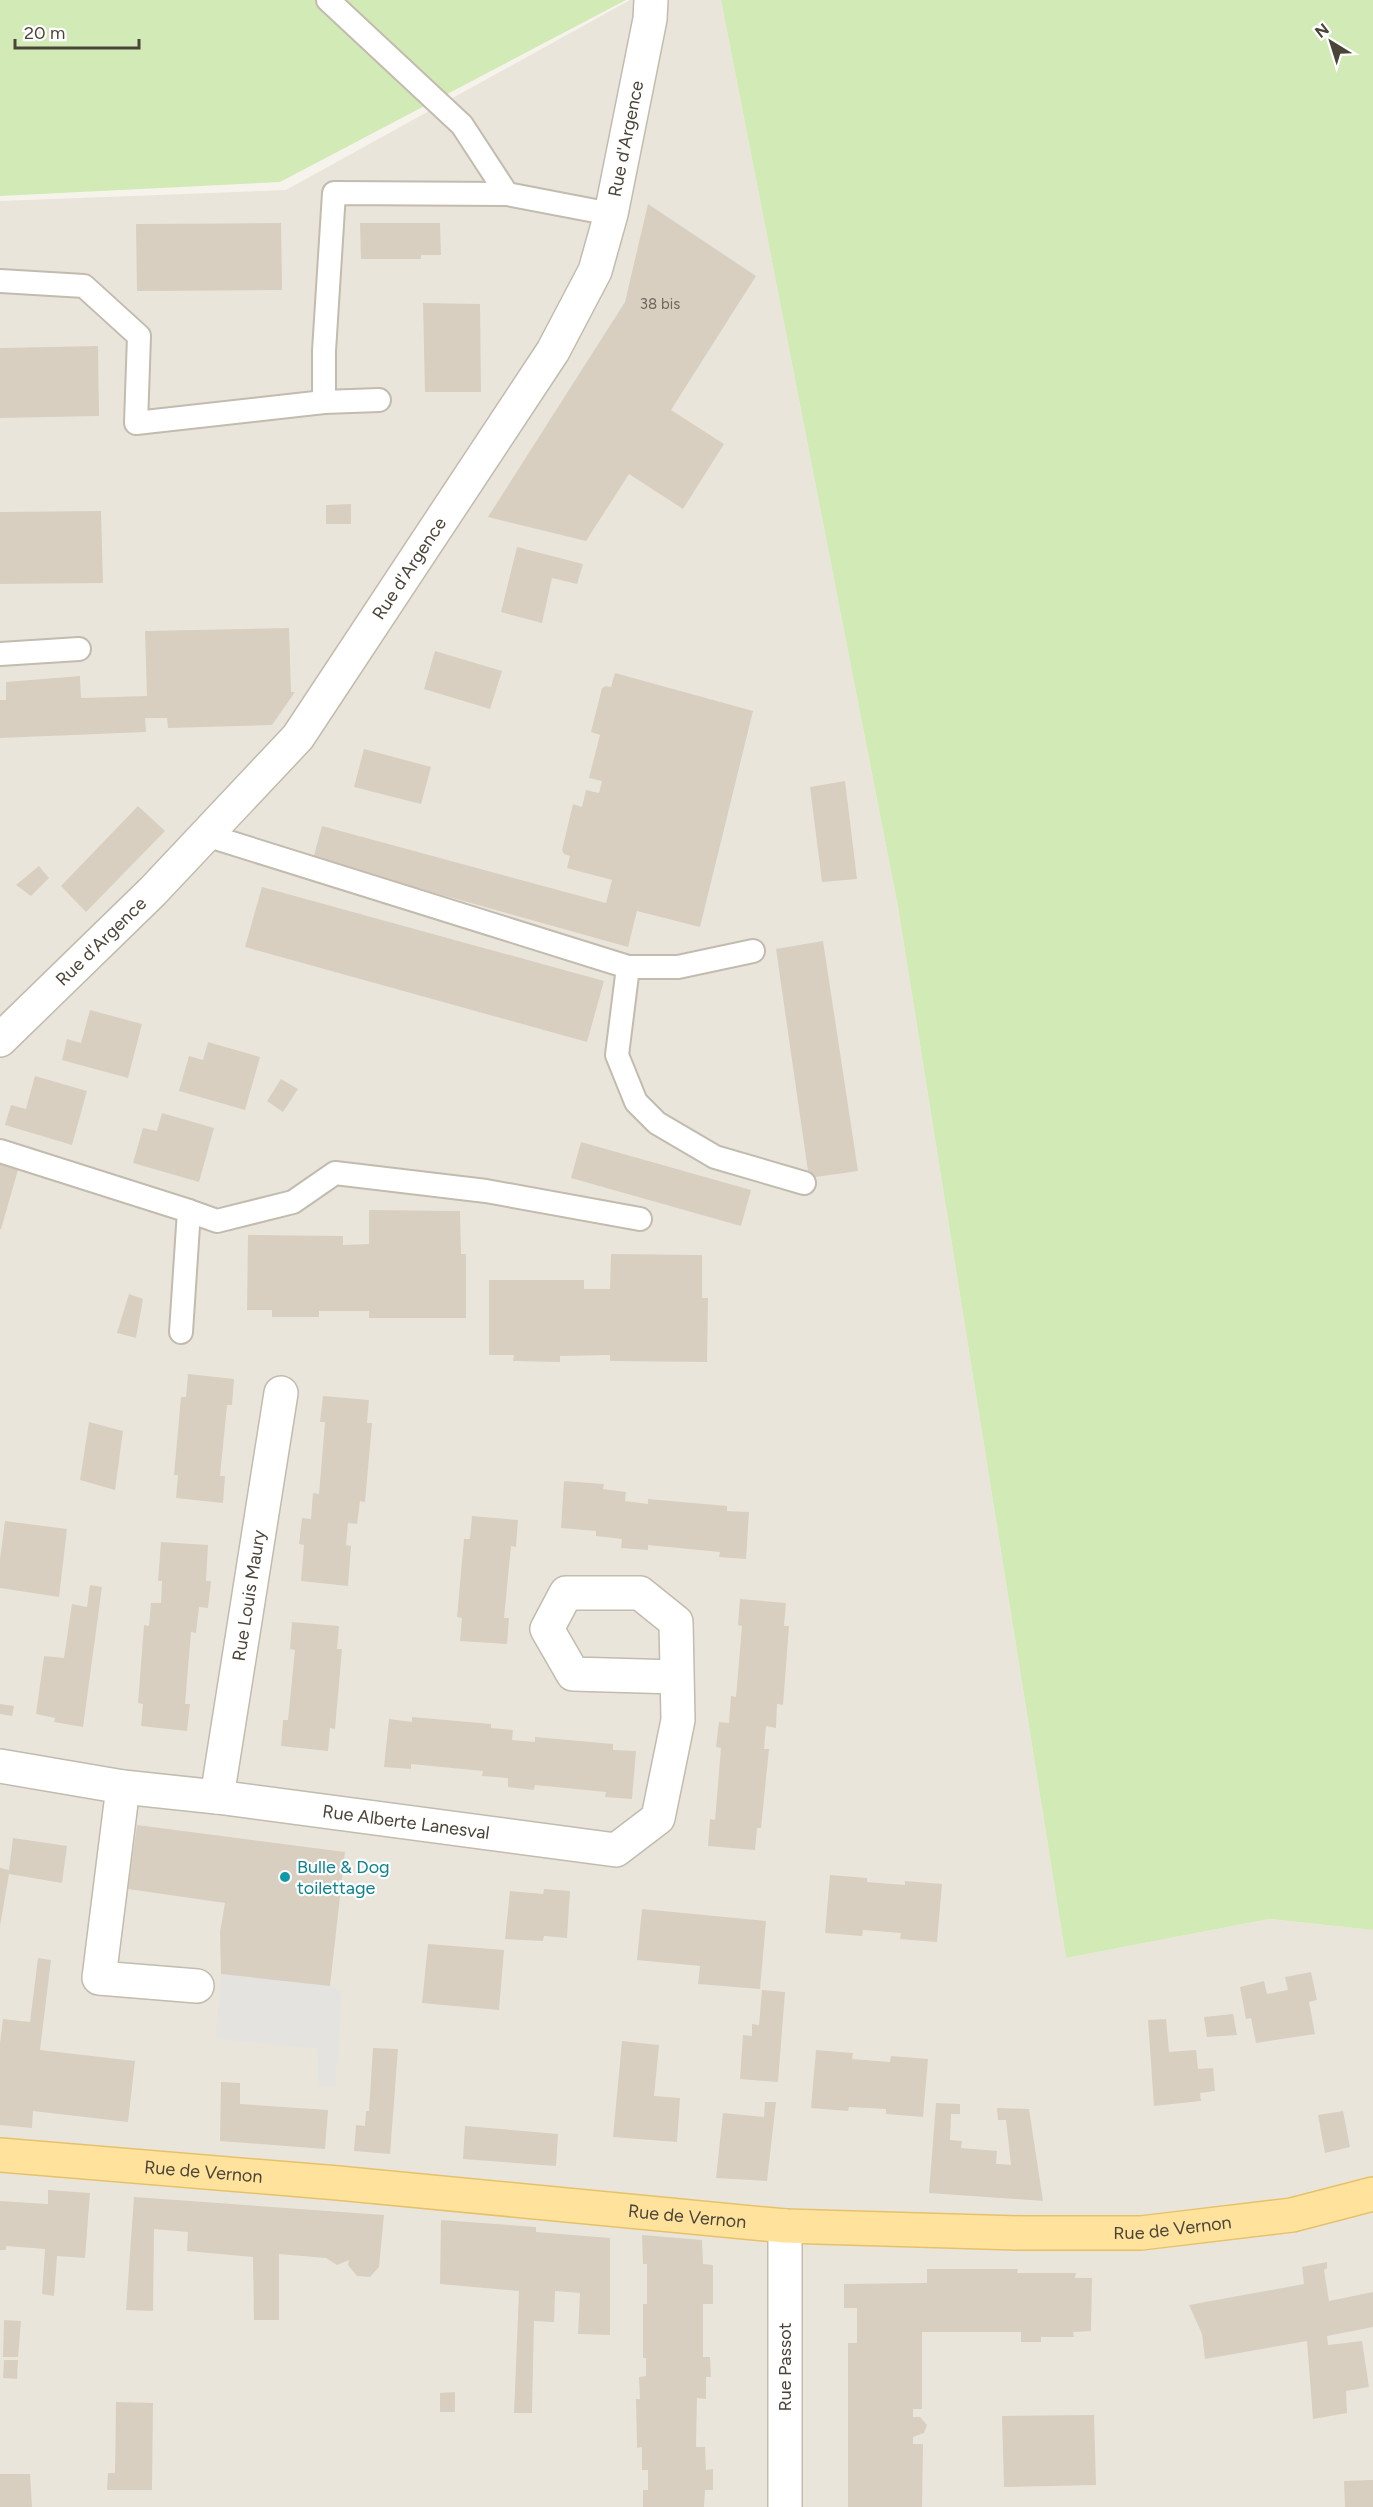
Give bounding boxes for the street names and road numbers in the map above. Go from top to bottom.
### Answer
street label: Rue d'Argence [604,79,648,199]
street label: Rue d'Argence [368,513,451,624]
street label: Rue d'Argence [51,892,151,991]
street label: Rue Louis Maury [228,1528,270,1663]
street label: Rue Alberte Lanesval [321,1800,491,1844]
street label: Rue de Vernon [143,2156,263,2188]
street label: Rue de Vernon [627,2200,747,2233]
street label: Rue de Vernon [1113,2211,1233,2244]
street label: Rue Passot [774,2322,796,2412]

